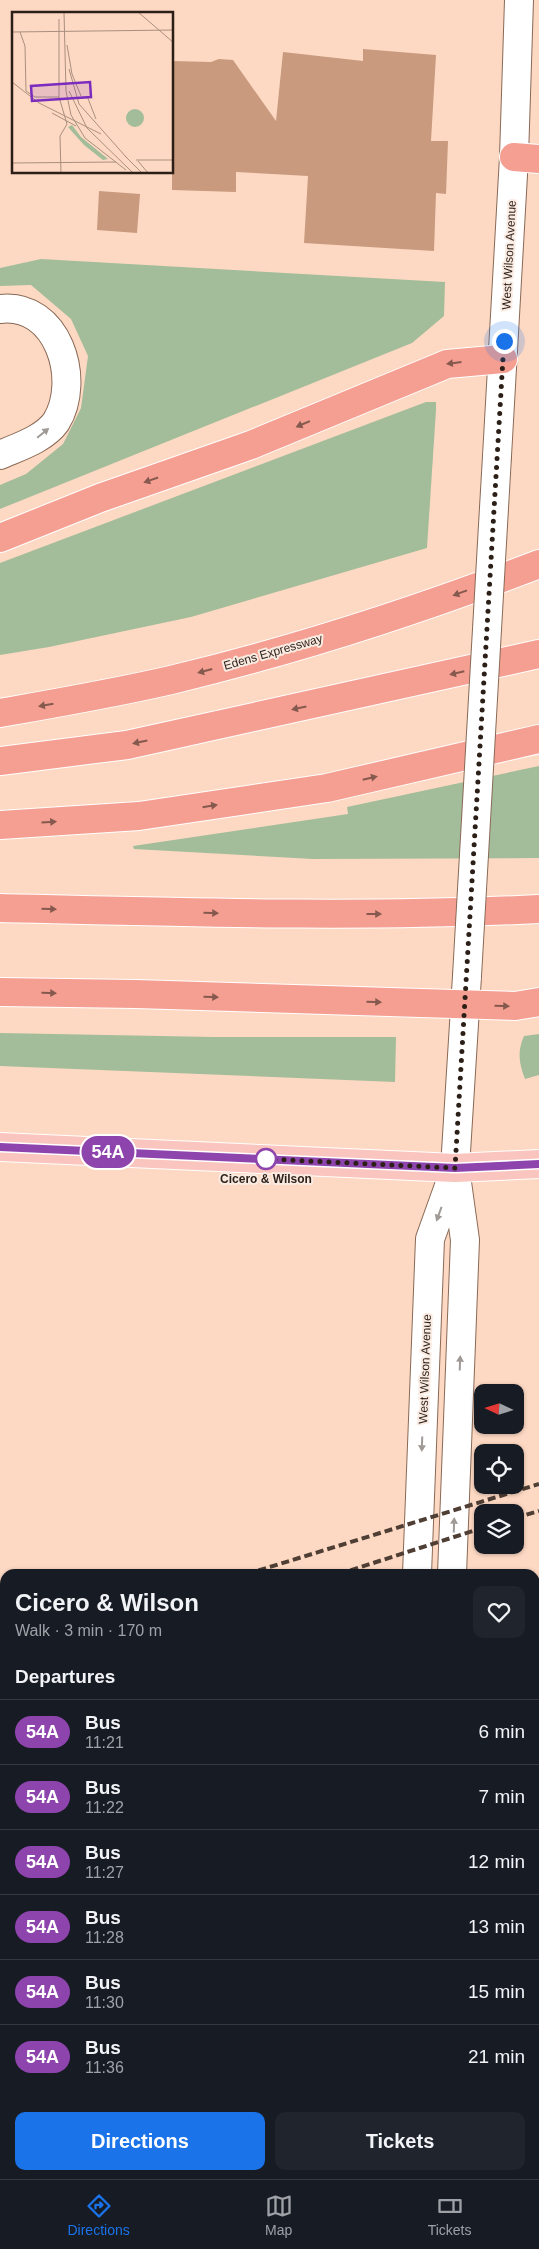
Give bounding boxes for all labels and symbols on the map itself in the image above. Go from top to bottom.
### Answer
inset map [12,12,174,174]
street label: West Wilson Avenue [499,200,519,310]
your location [492,329,517,354]
one-way arrow [446,359,462,367]
one-way arrow [296,420,310,428]
one-way arrow [36,427,49,438]
one-way arrow [143,476,158,484]
one-way arrow [453,590,468,597]
street label: Edens Expressway [222,631,324,673]
one-way arrow [197,667,212,675]
one-way arrow [450,669,465,677]
one-way arrow [38,701,54,709]
one-way arrow [291,704,306,712]
one-way arrow [132,738,147,746]
one-way arrow [363,774,378,782]
one-way arrow [203,801,219,809]
one-way arrow [41,818,57,826]
one-way arrow [41,905,57,913]
one-way arrow [203,909,219,917]
one-way arrow [366,910,382,918]
one-way arrow [41,989,57,997]
one-way arrow [203,993,219,1001]
one-way arrow [366,999,382,1007]
one-way arrow [495,1002,511,1010]
line badge: 54A [79,1136,137,1168]
marker: Cicero & Wilson [255,1148,277,1170]
place label: Cicero & Wilson [220,1172,312,1186]
one-way arrow [435,1206,442,1221]
street label: West Wilson Avenue [416,1314,434,1424]
one-way arrow [456,1354,464,1370]
north arrow [474,1384,524,1434]
one-way arrow [417,1437,425,1453]
one-way arrow [451,1517,459,1533]

